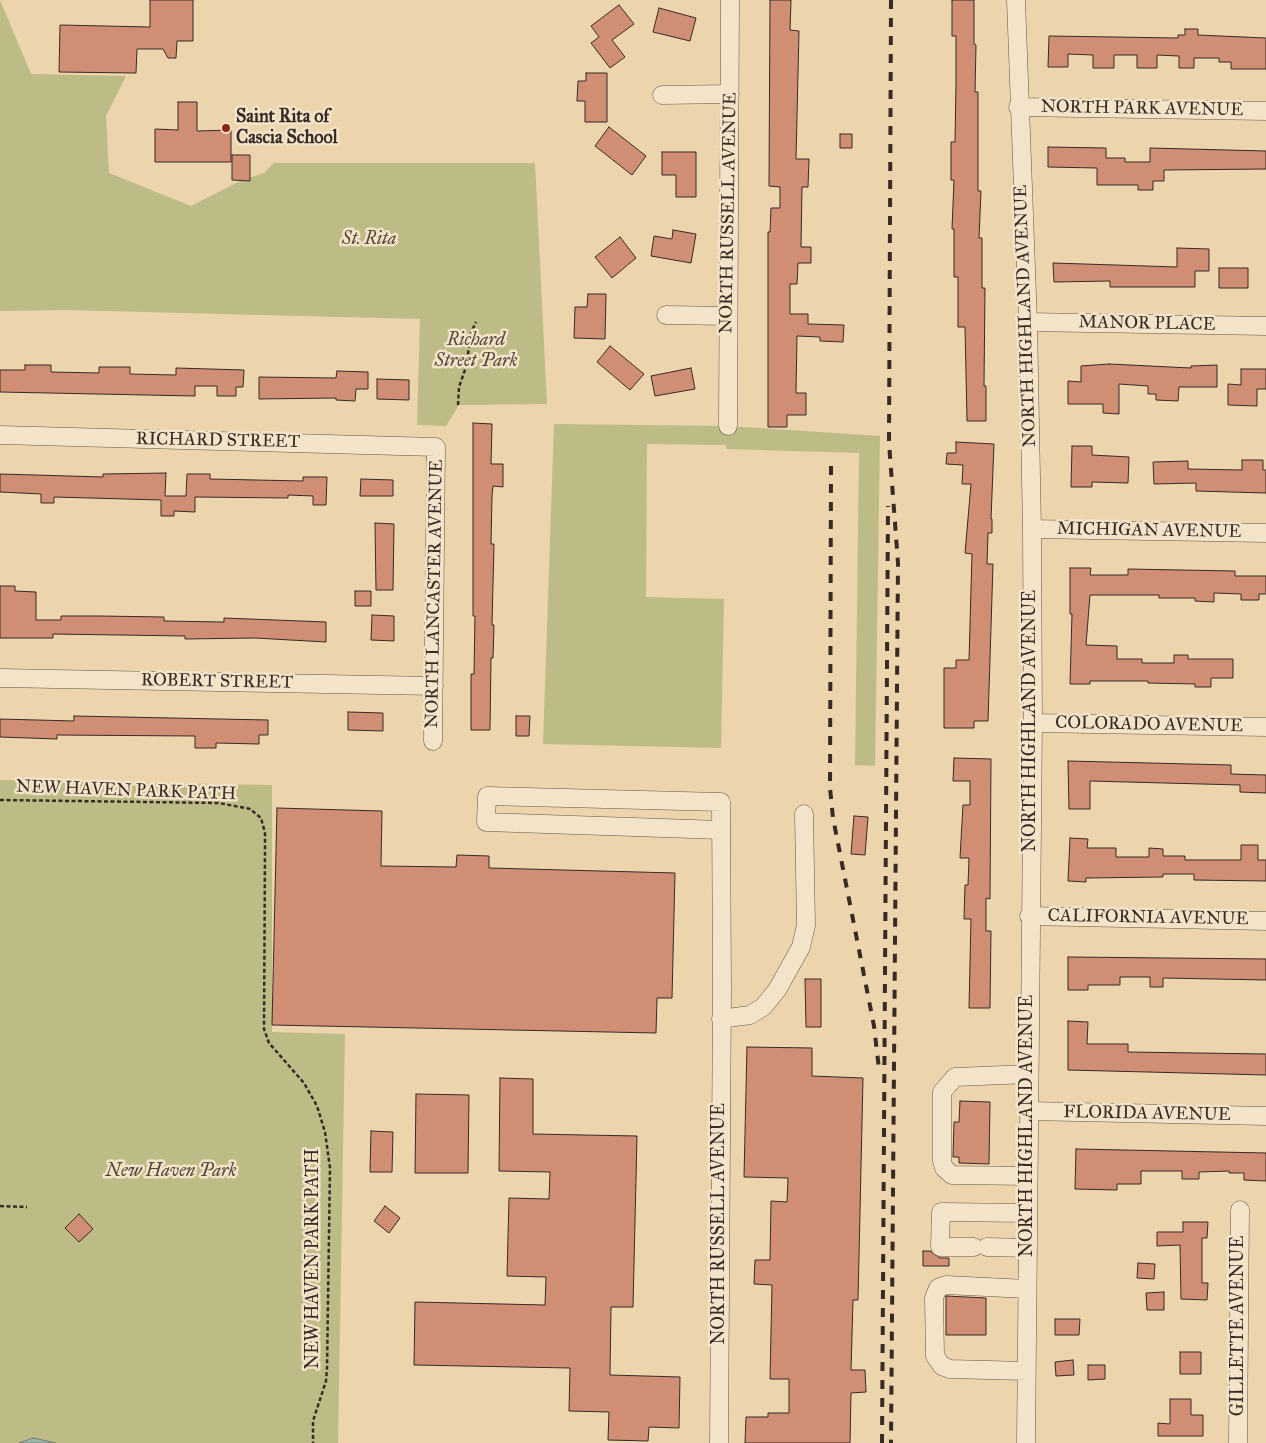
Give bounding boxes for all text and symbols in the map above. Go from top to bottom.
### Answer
street label: NORTH RUSSELL AVENUE [716,92,742,334]
street label: NORTH PARK AVENUE [1041,96,1243,122]
place label: Saint Rita of Cascia School [236,107,338,150]
marker: Saint Rita of Cascia School [220,122,232,134]
street label: NORTH HIGHLAND AVENUE [1011,185,1041,447]
park label: St. Rita [342,229,396,251]
street label: MANOR PLACE [1078,312,1216,336]
park label: Richard Street Park [434,330,518,372]
street label: RICHARD STREET [136,429,300,453]
street label: NORTH LANCASTER AVENUE [422,459,448,729]
street label: MICHIGAN AVENUE [1057,519,1241,543]
street label: NORTH HIGHLAND AVENUE [1020,590,1042,852]
street label: ROBERT STREET [141,670,293,694]
street label: COLORADO AVENUE [1055,713,1243,737]
street label: NEW HAVEN PARK PATH [15,776,237,806]
street label: CALIFORNIA AVENUE [1047,905,1249,931]
street label: NORTH HIGHLAND AVENUE [1017,995,1039,1257]
street label: FLORIDA AVENUE [1063,1102,1231,1126]
street label: NORTH RUSSELL AVENUE [709,1103,731,1345]
street label: NEW HAVEN PARK PATH [303,1149,325,1369]
park label: New Haven Park [105,1161,237,1183]
street label: GILLETTE AVENUE [1228,1236,1250,1416]

